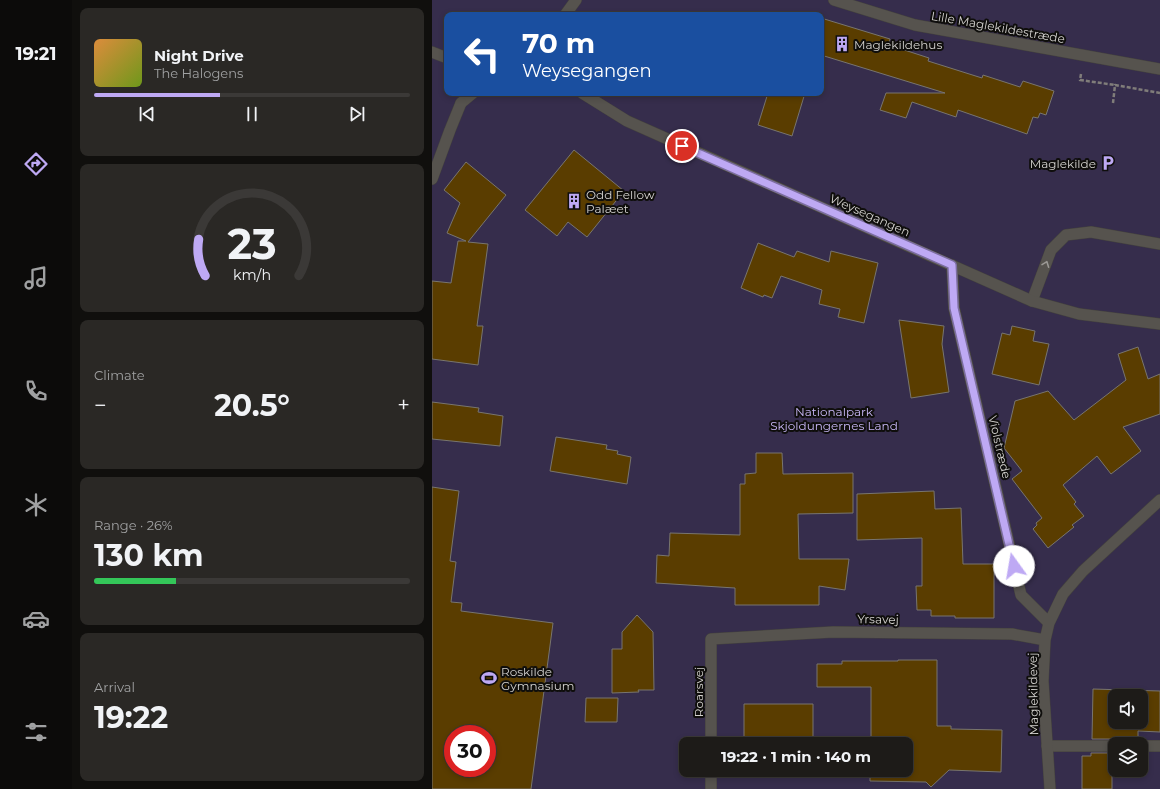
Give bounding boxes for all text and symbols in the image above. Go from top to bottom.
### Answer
street label: Lille Maglekildestræde [930,8,1066,46]
text: 70 m [522,26,595,60]
icon: left [456,28,508,80]
building icon: Maglekildehus [833,35,851,53]
place label: Maglekildehus [854,37,942,52]
text: 19:21 [16,43,56,65]
text: Night Drive [154,46,244,65]
text: Weysegangen [522,60,652,82]
text: The Halogens [154,65,243,81]
icon: previous [136,103,158,125]
icon: pause [241,103,263,125]
icon: next [346,103,368,125]
pin [665,129,699,163]
icon: arrive [671,135,693,157]
icon: directions [22,150,50,178]
parking icon: Maglekilde [1099,154,1117,172]
place label: Maglekilde [1030,156,1096,171]
place label: Odd Fellow Palæet [586,187,655,216]
street label: Weysegangen [827,191,913,239]
building icon: Odd Fellow Palæet [565,192,583,210]
text: 23 [227,219,277,269]
one-way arrow [1041,261,1049,268]
icon: music [22,264,50,292]
text: km/h [233,266,271,284]
text: Climate [94,367,145,383]
icon: phone [22,377,50,405]
text: 20.5° [214,387,290,424]
text: − [94,392,107,419]
text: + [397,392,410,419]
park label: Nationalpark Skjoldungernes Land [770,404,898,433]
street label: Violstræde [985,414,1015,480]
icon: climate [22,491,50,519]
text: Range · 26% [94,517,172,533]
text: 130 km [94,537,203,574]
position arrow [993,545,1035,587]
icon: car [22,605,50,633]
street label: Yrsavej [857,611,899,627]
street label: Maglekildevej [1025,652,1041,736]
place label: Roskilde Gymnasium [501,664,575,693]
street label: Roarsvej [691,667,706,717]
sports icon: Roskilde Gymnasium [480,669,498,687]
text: Arrival [94,679,135,695]
map controls [1108,689,1148,777]
button: sound [1108,689,1148,729]
text: 19:22 [94,699,168,736]
icon: filters [22,718,50,746]
speed limit sign: 30 [444,725,496,777]
button: layers [1108,737,1148,777]
text: 19:22 · 1 min · 140 m [721,747,871,766]

